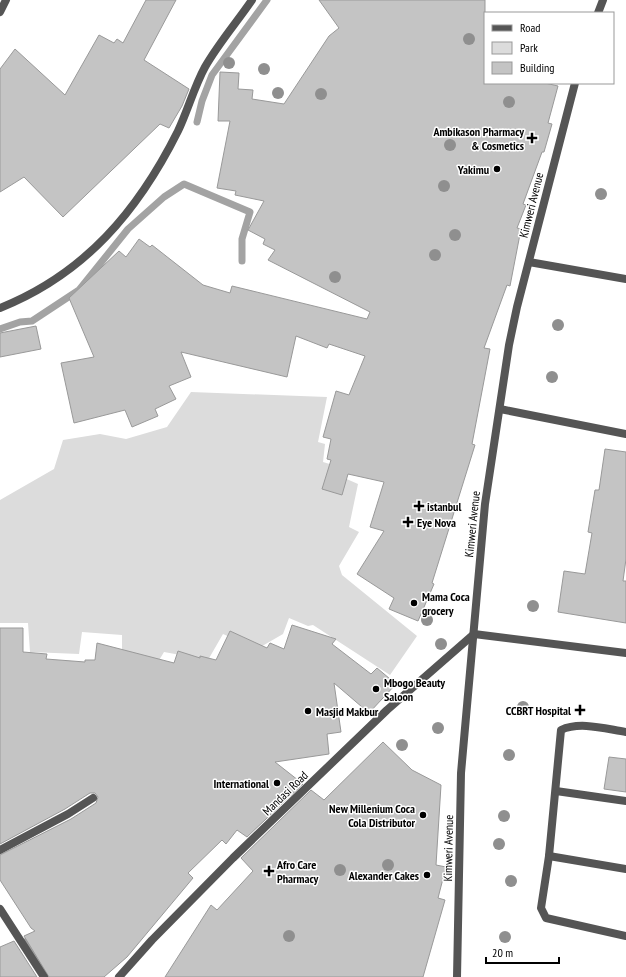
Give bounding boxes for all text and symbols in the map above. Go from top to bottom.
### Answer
legend [484,12,614,84]
text: Road [520,20,540,35]
text: Park [520,40,538,55]
text: Building [520,60,555,75]
place label: Ambikason Pharmacy & Cosmetics [432,124,524,153]
marker: Ambikason Pharmacy & Cosmetics [527,133,537,143]
place label: Yakimu [457,162,489,177]
marker: Yakimu [492,164,502,174]
street label: Kimweri Avenue [516,171,546,239]
street label: Kimweri Avenue [461,490,483,558]
place label: istanbul [427,499,461,514]
marker: istanbul [414,501,424,511]
place label: Eye Nova [417,515,456,530]
marker: Eye Nova [402,516,414,528]
place label: Mama Coca grocery [422,589,470,618]
marker: Mama Coca grocery [409,598,419,608]
place label: Mbogo Beauty Saloon [384,675,445,704]
marker: Mbogo Beauty Saloon [371,684,381,694]
place label: CCBRT Hospital [506,703,571,718]
place label: Masjid Makbur [316,704,379,719]
marker: CCBRT Hospital [574,704,586,716]
marker: Masjid Makbur [303,706,313,716]
street label: Mandasi Road [259,768,311,818]
place label: International [213,776,269,791]
marker: International [272,778,282,788]
place label: New Millenium Coca Cola Distributor [329,801,415,830]
marker: New Millenium Coca Cola Distributor [418,810,428,820]
street label: Kimweri Avenue [440,814,456,881]
place label: Afro Care Pharmacy [276,857,319,886]
marker: Afro Care Pharmacy [264,866,274,876]
place label: Alexander Cakes [348,868,419,883]
marker: Alexander Cakes [422,870,432,880]
scale bar [486,939,559,965]
text: 20 m [492,945,513,960]

